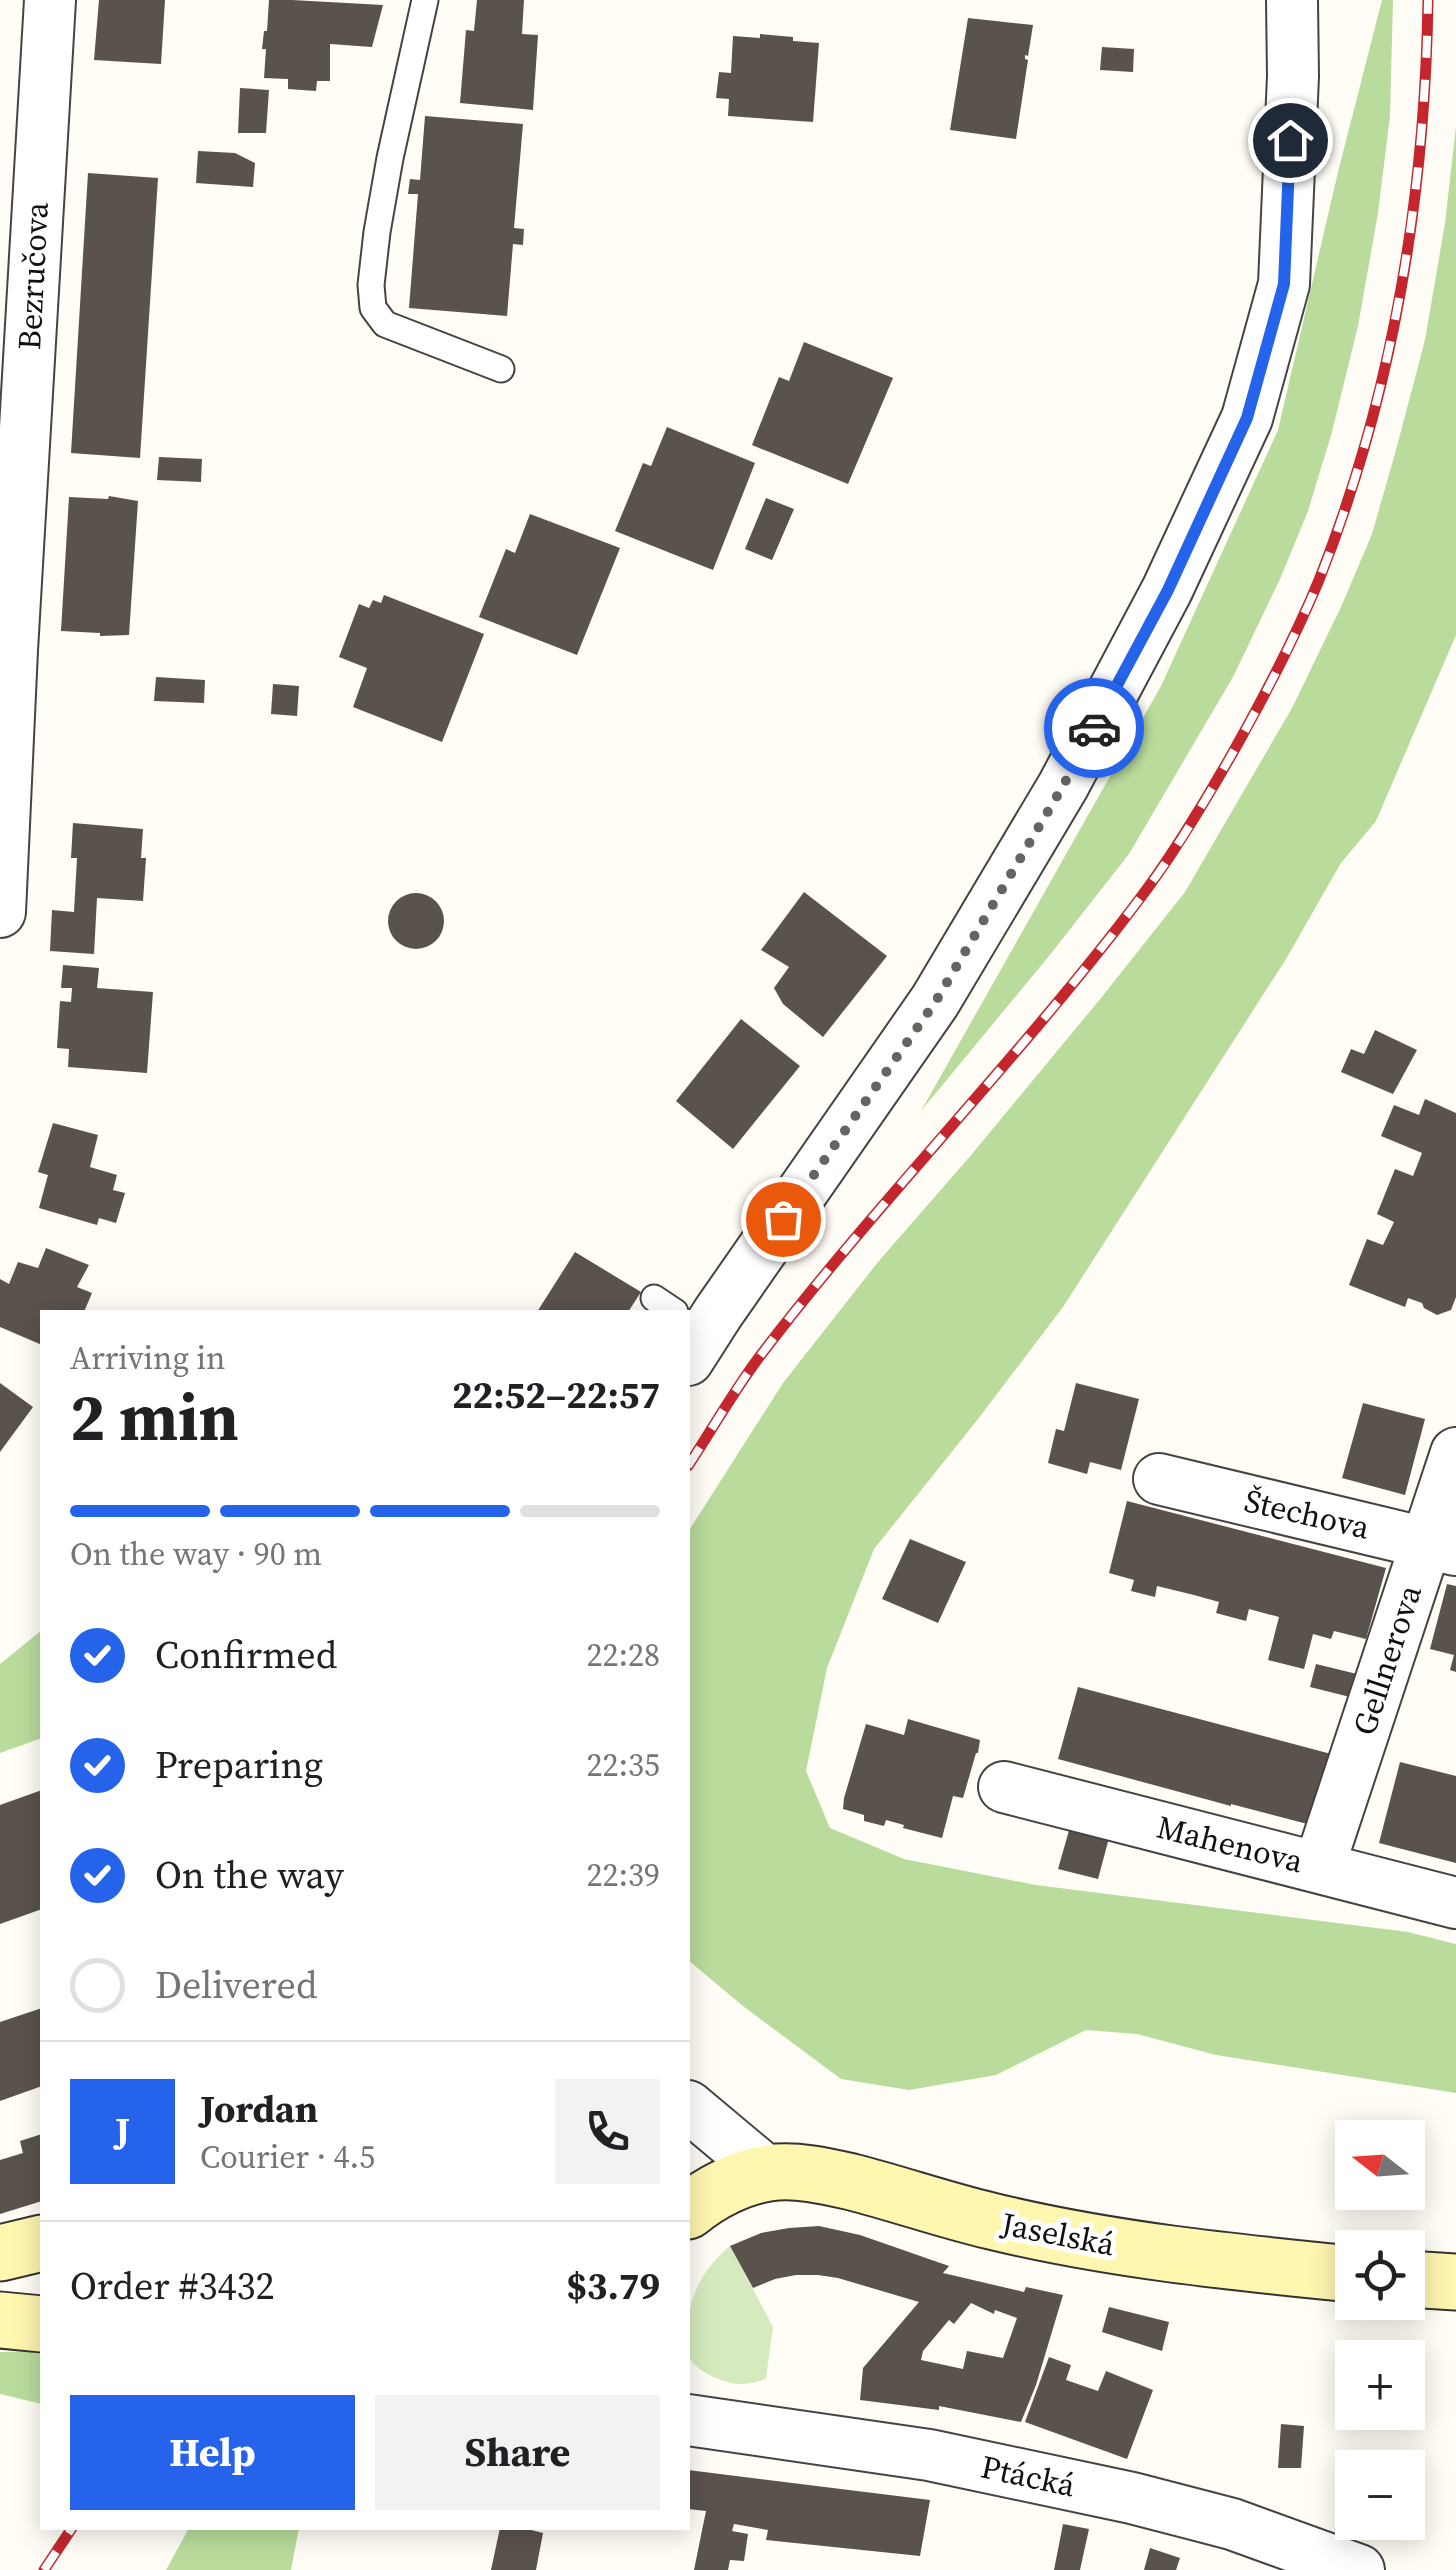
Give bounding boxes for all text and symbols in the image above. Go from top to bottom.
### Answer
pin [1248,98,1333,183]
icon: home [1263,113,1318,168]
street label: Bezručova [7,200,59,351]
courier [1044,678,1144,778]
icon: car [1067,701,1122,756]
pin [741,1177,826,1262]
icon: bag [756,1192,811,1247]
text: Arriving in [70,1336,225,1380]
text: 22:52–22:57 [452,1369,660,1421]
text: 2 min [70,1373,239,1462]
street label: Štechova [1240,1478,1374,1550]
text: On the way · 90 m [70,1532,322,1576]
street label: Gellnerova [1342,1579,1432,1741]
icon: check [70,1628,125,1683]
text: Confirmed [155,1629,337,1681]
text: 22:28 [586,1633,660,1677]
icon: check [70,1738,125,1793]
text: Preparing [155,1739,323,1791]
text: 22:35 [586,1743,660,1787]
street label: Mahenova [1152,1805,1308,1884]
icon: check [70,1848,125,1903]
text: On the way [155,1849,344,1901]
text: 22:39 [586,1853,660,1897]
text: Delivered [155,1959,318,2011]
button: phone [555,2079,660,2184]
text: Jordan [200,2083,318,2135]
text: J [115,2105,130,2157]
north arrow [1335,2120,1425,2210]
map controls [1335,2120,1425,2540]
text: Courier · 4.5 [200,2135,375,2179]
street label: Jaselská [997,2201,1119,2267]
button: locate [1335,2230,1425,2320]
text: Order #3432 [70,2260,274,2312]
text: $3.79 [566,2260,660,2312]
button: + [1335,2340,1425,2430]
button: Help [70,2395,355,2510]
button: Share [375,2395,660,2510]
street label: Ptácká [977,2445,1080,2508]
button: − [1335,2450,1425,2540]

